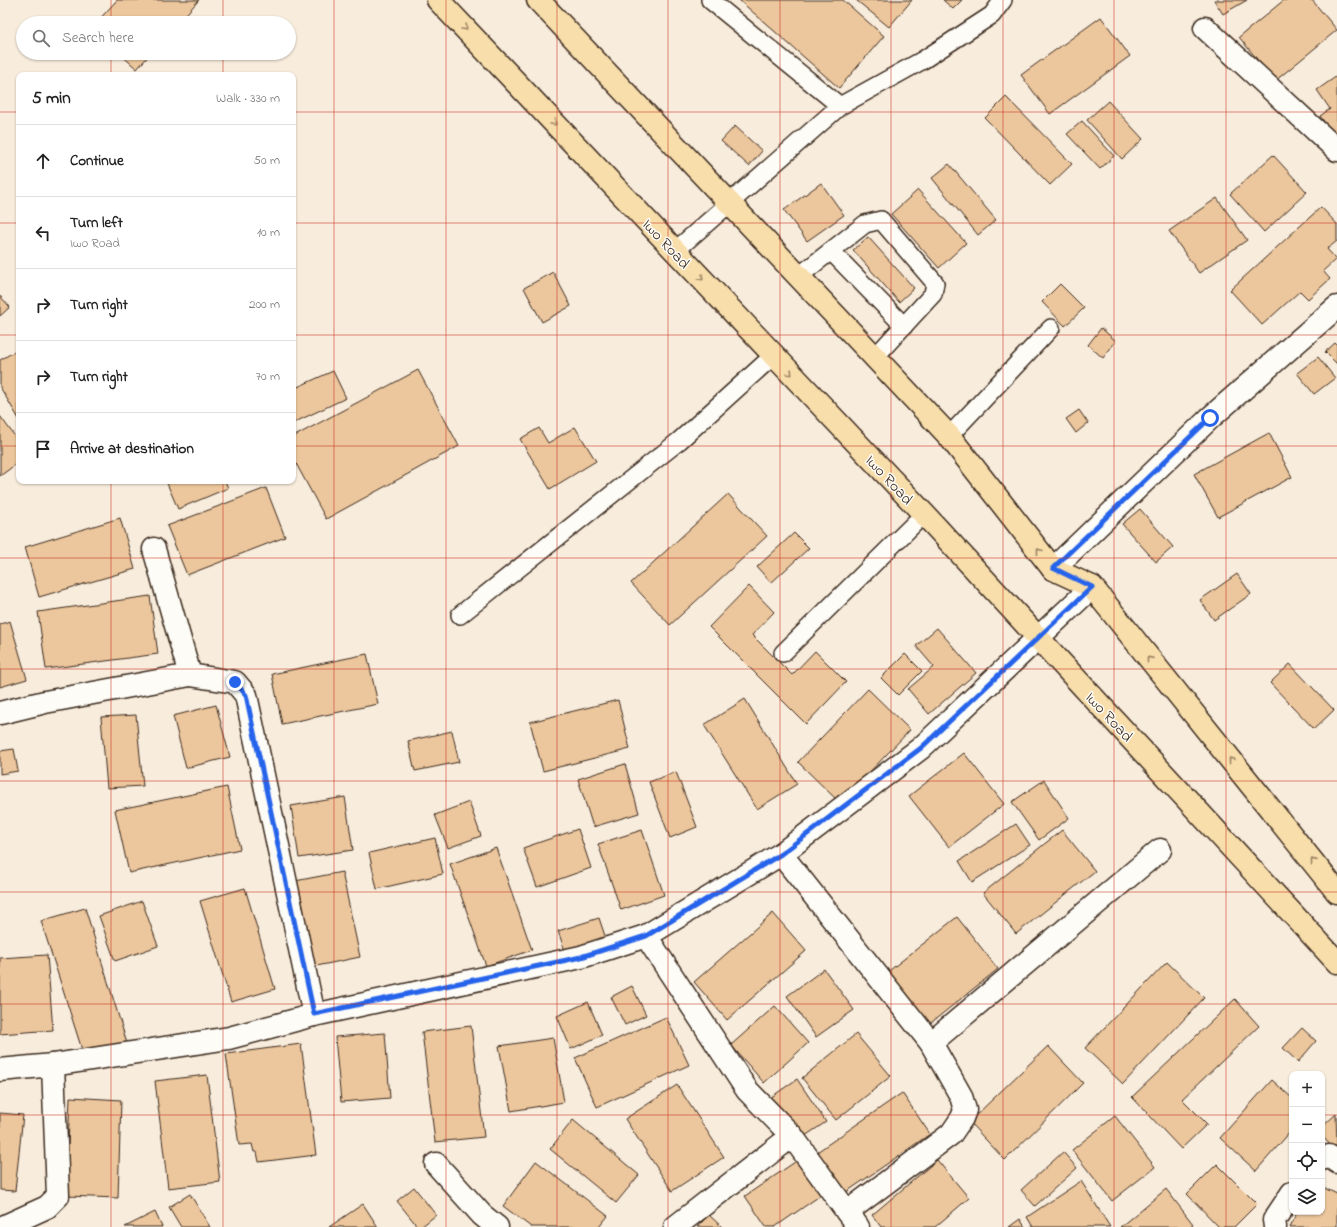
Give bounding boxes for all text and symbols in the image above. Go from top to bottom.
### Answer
search box [16,16,296,60]
one-way arrow [460,23,467,31]
icon: search [30,27,52,49]
text: Search here [62,27,134,49]
text: 5 min [32,86,71,111]
text: Walk · 330 m [216,89,280,108]
one-way arrow [549,118,557,126]
icon: ahead [32,150,54,172]
text: Continue [70,150,124,172]
text: 50 m [254,151,280,170]
text: Turn left [70,212,123,234]
street label: Iwo Road [636,214,695,275]
icon: left [32,222,54,244]
text: 10 m [257,223,280,242]
text: Iwo Road [70,234,120,253]
one-way arrow [696,273,704,281]
icon: right [32,294,54,316]
text: Turn right [70,294,128,316]
text: 200 m [249,295,280,314]
icon: right [32,366,54,388]
text: Turn right [70,366,128,388]
text: 70 m [256,367,280,386]
one-way arrow [786,368,793,376]
route start [1201,409,1219,427]
icon: arrive [32,438,54,460]
text: Arrive at destination [70,438,194,460]
street label: Iwo Road [859,450,918,511]
one-way arrow [1036,548,1043,555]
one-way arrow [1147,656,1154,663]
route end [226,673,244,691]
street label: Iwo Road [1079,687,1138,748]
one-way arrow [1229,758,1236,765]
one-way arrow [1310,859,1317,866]
map controls [1289,1071,1325,1215]
button: + [1289,1071,1325,1107]
button: − [1289,1107,1325,1143]
button: locate [1289,1143,1325,1179]
button: layers [1289,1179,1325,1215]

